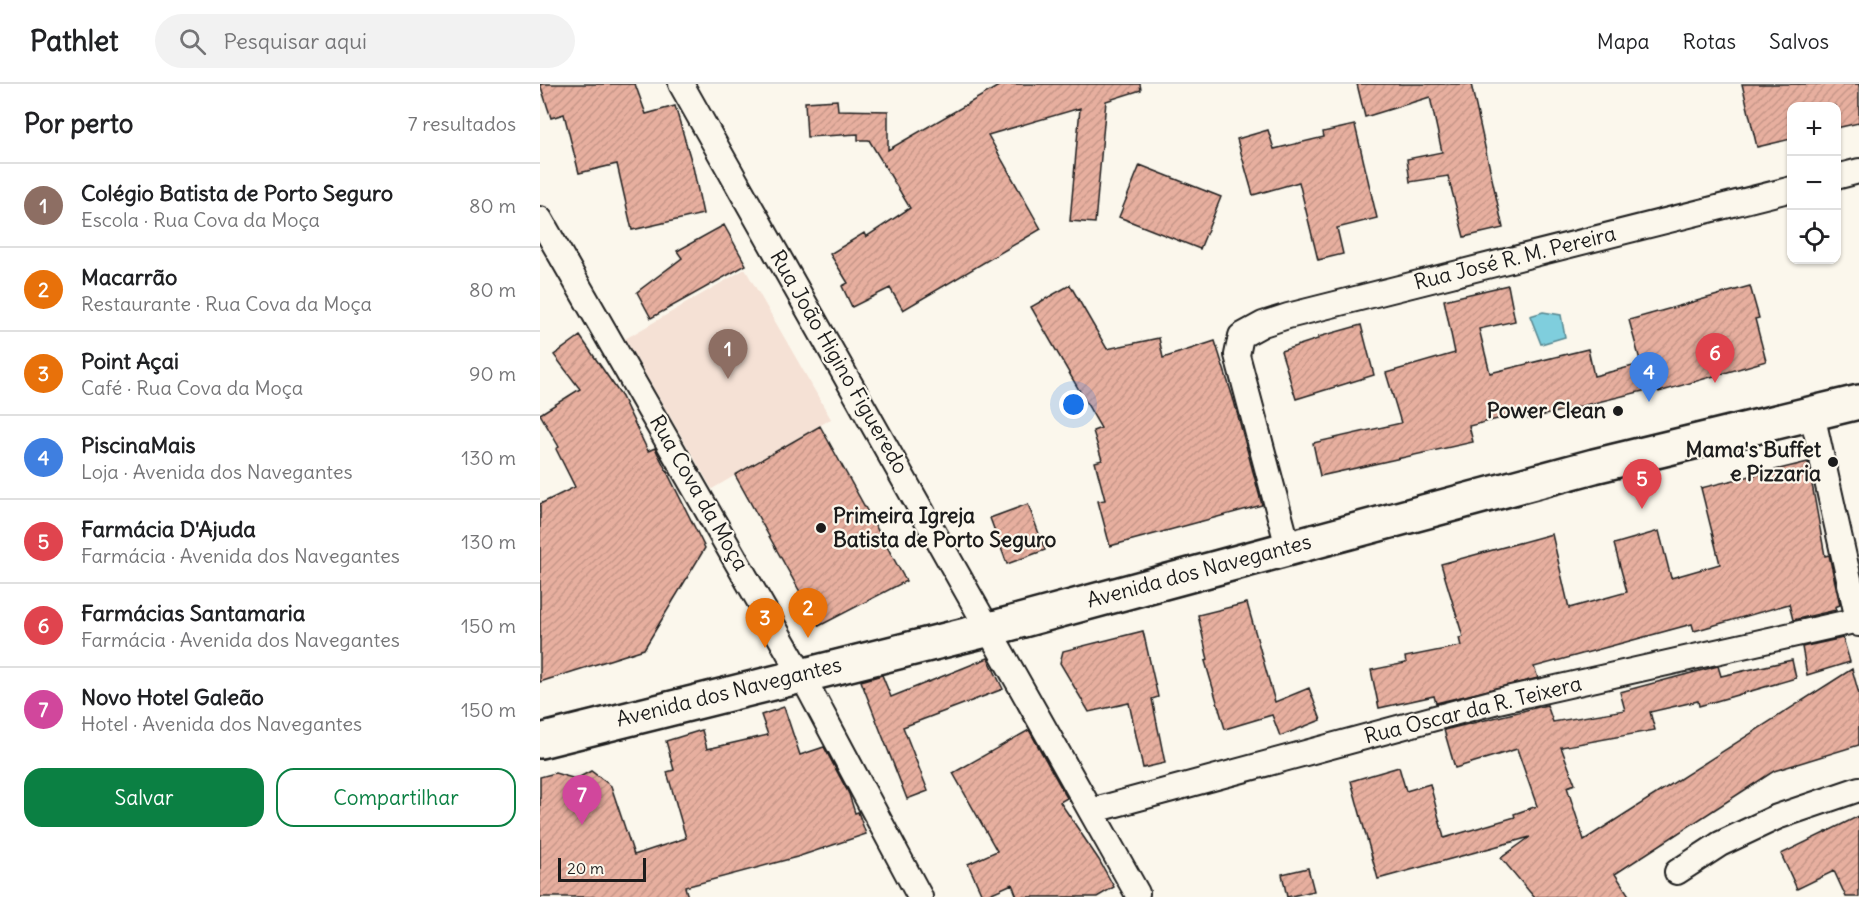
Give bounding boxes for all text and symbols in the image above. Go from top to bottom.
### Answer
search box [155,14,575,68]
text: Pathlet [30,23,119,59]
icon: search [176,25,209,58]
text: Pesquisar aqui [224,27,367,55]
text: Mapa [1597,28,1650,55]
text: Rotas [1683,28,1736,55]
text: Salvos [1769,28,1829,55]
map controls [1787,102,1841,264]
button: + [1787,102,1841,156]
text: Por perto [24,107,133,140]
text: 7 resultados [408,111,516,136]
button: − [1787,156,1841,210]
text: Colégio Batista de Porto Seguro [81,179,393,207]
text: 1 [40,193,47,218]
text: 80 m [469,193,516,218]
text: Escola · Rua Cova da Moça [81,207,320,232]
button: locate [1787,210,1841,264]
street label: Rua José R. M. Pereira [1411,219,1619,296]
street label: Rua João Higino Figueredo [764,245,915,478]
text: Macarrão [81,263,177,291]
text: 2 [38,277,49,302]
text: 80 m [469,277,516,302]
text: Restaurante · Rua Cova da Moça [81,291,372,316]
pin: 1 [708,330,747,379]
pin: 6 [1696,334,1734,383]
text: Point Açai [81,347,179,375]
pin: 4 [1630,352,1668,402]
text: 3 [38,361,49,386]
text: 90 m [469,361,516,386]
text: Café · Rua Cova da Moça [81,375,303,400]
your location [1059,390,1088,419]
place label: Power Clean [1487,397,1606,424]
marker: Power Clean [1611,404,1625,418]
street label: Rua Cova da Moça [644,410,755,575]
text: PiscinaMais [81,431,196,459]
place label: Mama's Buffet e Pizzaria [1686,436,1822,487]
text: 4 [38,445,49,470]
text: 130 m [461,445,516,470]
marker: Mama's Buffet e Pizzaria [1826,455,1840,469]
text: Loja · Avenida dos Navegantes [81,459,353,484]
pin: 5 [1622,460,1662,509]
place label: Primeira Igreja Batista de Porto Seguro [833,502,1056,553]
text: Farmácia D'Ajuda [81,515,256,543]
marker: Primeira Igreja Batista de Porto Seguro [814,521,828,535]
street label: Avenida dos Navegantes [1084,528,1314,613]
text: 5 [38,529,49,554]
text: 130 m [461,529,516,554]
text: Farmácia · Avenida dos Navegantes [81,543,400,568]
pin: 2 [788,588,828,638]
pin: 3 [746,598,784,648]
text: Farmácias Santamaria [81,599,305,627]
text: 6 [38,613,49,638]
text: 150 m [461,613,516,638]
text: Farmácia · Avenida dos Navegantes [81,627,400,652]
street label: Avenida dos Navegantes [614,650,844,733]
street label: Rua Oscar da R. Teixera [1361,669,1584,750]
text: Novo Hotel Galeão [81,683,264,711]
text: 7 [39,697,48,722]
text: 150 m [461,697,516,722]
text: Hotel · Avenida dos Navegantes [81,711,362,736]
button: Salvar [24,768,264,827]
button: Compartilhar [276,768,516,827]
pin: 7 [562,776,602,825]
scale bar [558,855,646,882]
text: 20 m [567,858,604,878]

